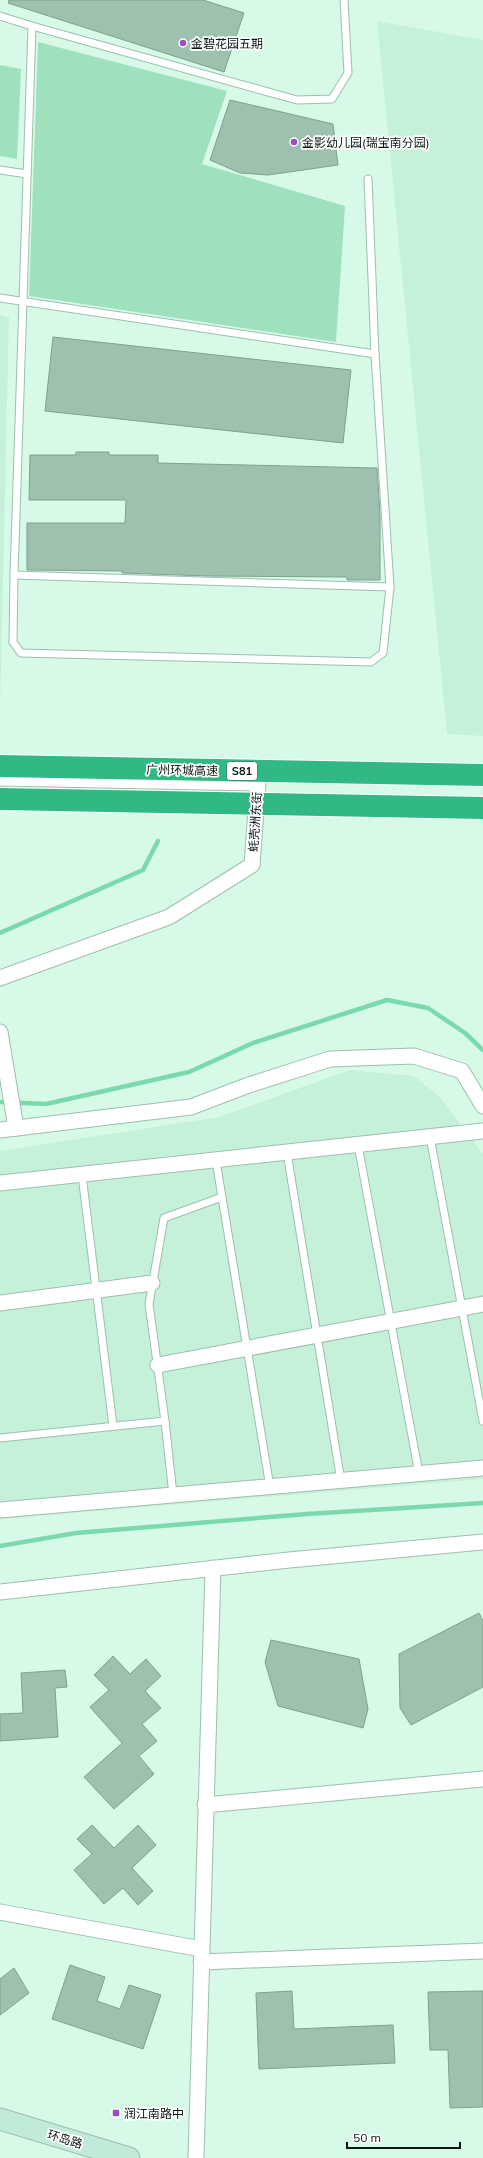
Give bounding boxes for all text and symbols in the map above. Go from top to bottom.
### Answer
place label: 金碧花园五期 [191,36,263,51]
marker: 金碧花园五期 [178,38,188,48]
place label: 金影幼儿园(瑞宝南分园) [302,135,430,150]
marker: 金影幼儿园(瑞宝南分园) [289,137,299,147]
street label: 广州环城高速 [146,762,218,778]
road number: S81 [227,762,257,780]
street label: 蚝壳洲东街 [245,792,265,852]
place label: 润江南路中 [124,2106,184,2121]
marker: 润江南路中 [111,2108,121,2118]
scale bar [347,2124,460,2150]
street label: 环岛路 [46,2127,84,2151]
text: 50 m [353,2130,381,2145]

